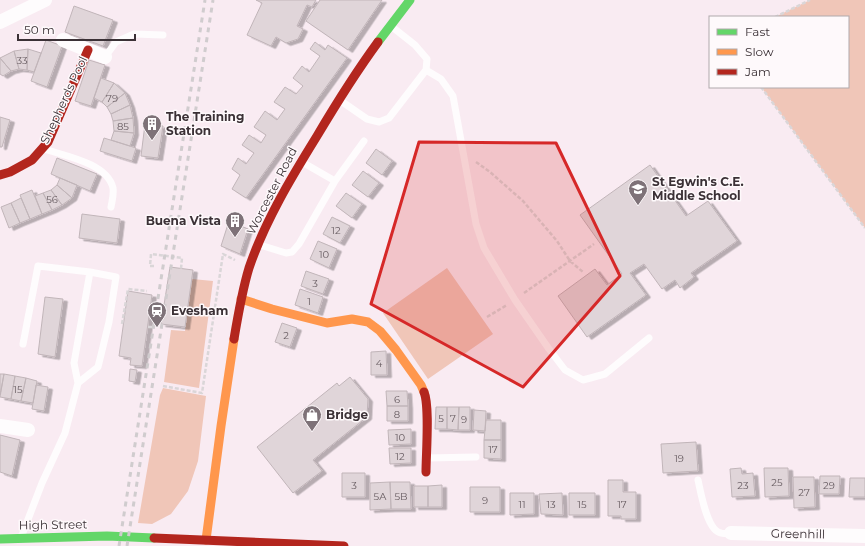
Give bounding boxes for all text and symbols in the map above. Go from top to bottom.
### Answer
scale bar [18,16,135,42]
legend [709,16,849,88]
text: 50 m [24,22,55,37]
text: Fast [745,24,770,39]
text: Slow [745,44,774,59]
house number: 33 [16,54,28,67]
street label: Shepherds Pool [37,54,90,146]
text: Jam [744,64,771,79]
house number: 79 [106,92,118,105]
place label: The Training Station [166,109,244,138]
building icon: The Training Station [141,113,163,141]
house number: 85 [117,120,129,133]
street label: Worcester Road [243,145,300,237]
place label: St Egwin's C.E. Middle School [652,174,744,203]
school or university icon: St Egwin's C.E. Middle School [627,178,649,206]
house number: 56 [46,193,58,206]
building icon: Buena Vista [224,210,246,238]
place label: Buena Vista [146,213,221,228]
house number: 12 [331,224,341,237]
house number: 10 [319,248,329,261]
house number: 3 [312,277,318,290]
house number: 1 [307,295,311,308]
station icon: Evesham [146,300,168,328]
place label: Evesham [171,303,228,318]
house number: 2 [283,329,289,342]
house number: 4 [376,357,383,370]
house number: 15 [13,383,23,396]
house number: 6 [394,393,400,406]
shop icon: Bridge [301,404,323,432]
place label: Bridge [326,407,369,422]
house number: 8 [394,408,400,421]
house number: 5 [438,412,444,425]
house number: 7 [450,412,456,425]
house number: 9 [461,413,467,426]
house number: 10 [395,431,405,444]
house number: 17 [488,443,498,456]
house number: 12 [395,450,405,463]
house number: 19 [674,452,684,465]
house number: 25 [771,476,783,489]
house number: 3 [351,479,357,492]
house number: 23 [737,479,749,492]
house number: 29 [823,479,835,492]
house number: 27 [798,486,810,499]
house number: 5A [374,490,387,503]
house number: 5B [394,490,408,503]
house number: 9 [482,494,488,507]
house number: 11 [518,498,526,511]
house number: 13 [546,498,556,511]
house number: 15 [577,498,587,511]
house number: 17 [617,498,627,511]
street label: High Street [18,516,88,533]
street label: Greenhill [771,526,825,541]

